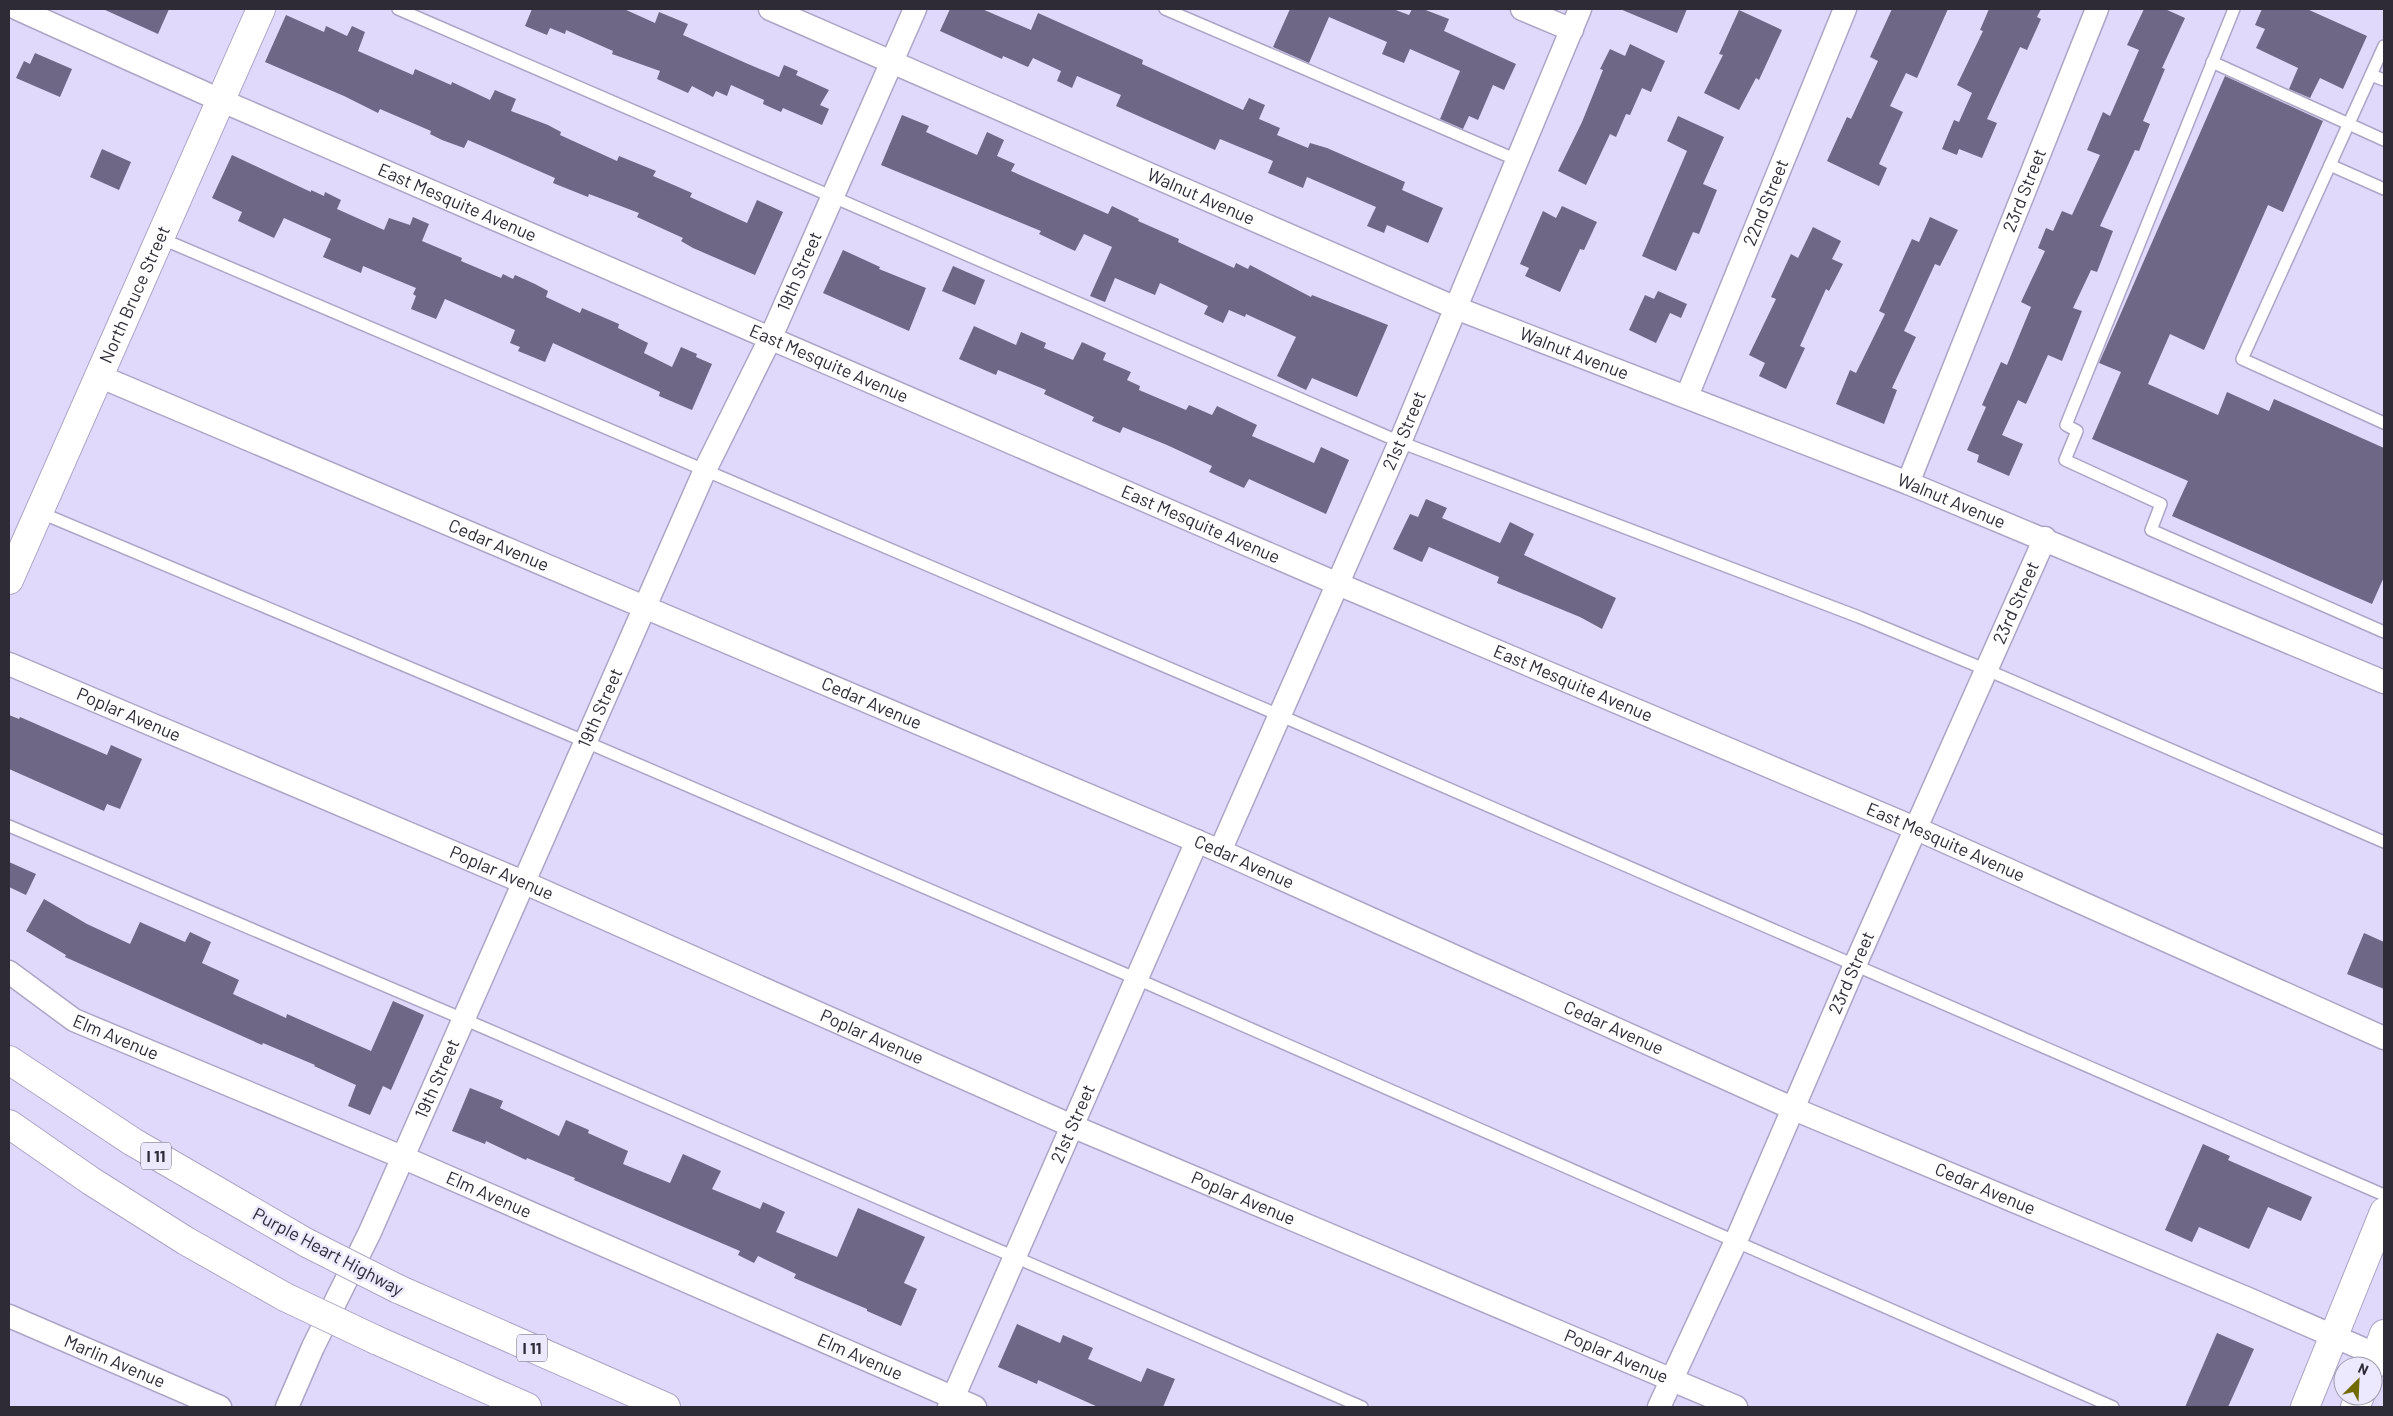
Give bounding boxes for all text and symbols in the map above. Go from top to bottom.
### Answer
street label: 23rd Street [1997,145,2050,235]
street label: 22nd Street [1738,156,1793,249]
street label: East Mesquite Avenue [375,158,540,246]
street label: Walnut Avenue [1144,163,1258,229]
street label: North Bruce Street [94,222,174,366]
street label: 19th Street [772,228,826,314]
street label: East Mesquite Avenue [746,319,912,407]
street label: Walnut Avenue [1517,322,1632,384]
street label: 21st Street [1377,388,1430,473]
street label: Walnut Avenue [1895,468,2009,533]
street label: East Mesquite Avenue [1118,480,1284,568]
street label: Cedar Avenue [445,513,553,575]
street label: 23rd Street [1987,558,2043,647]
street label: East Mesquite Avenue [1490,639,1656,726]
street label: 19th Street [572,665,627,751]
street label: Cedar Avenue [818,671,925,733]
street label: Poplar Avenue [74,682,184,746]
street label: East Mesquite Avenue [1863,797,2029,886]
street label: Cedar Avenue [1191,829,1298,893]
street label: Poplar Avenue [447,840,557,904]
street label: 23rd Street [1823,928,1878,1017]
street label: Cedar Avenue [1561,995,1667,1059]
street label: Poplar Avenue [817,1004,927,1069]
street label: Elm Avenue [70,1009,162,1064]
street label: 19th Street [409,1035,464,1122]
street label: 21st Street [1045,1081,1099,1166]
road number: I 11 [141,1142,171,1170]
street label: Cedar Avenue [1932,1157,2039,1219]
street label: Elm Avenue [443,1166,535,1222]
street label: Poplar Avenue [1188,1166,1299,1229]
street label: Purple Heart Highway [249,1202,407,1300]
street label: Poplar Avenue [1561,1324,1672,1387]
street label: Elm Avenue [814,1328,906,1384]
street label: Marlin Avenue [61,1329,169,1392]
road number: I 11 [517,1335,547,1362]
north arrow [2333,1356,2383,1406]
text: N [2356,1359,2371,1378]

